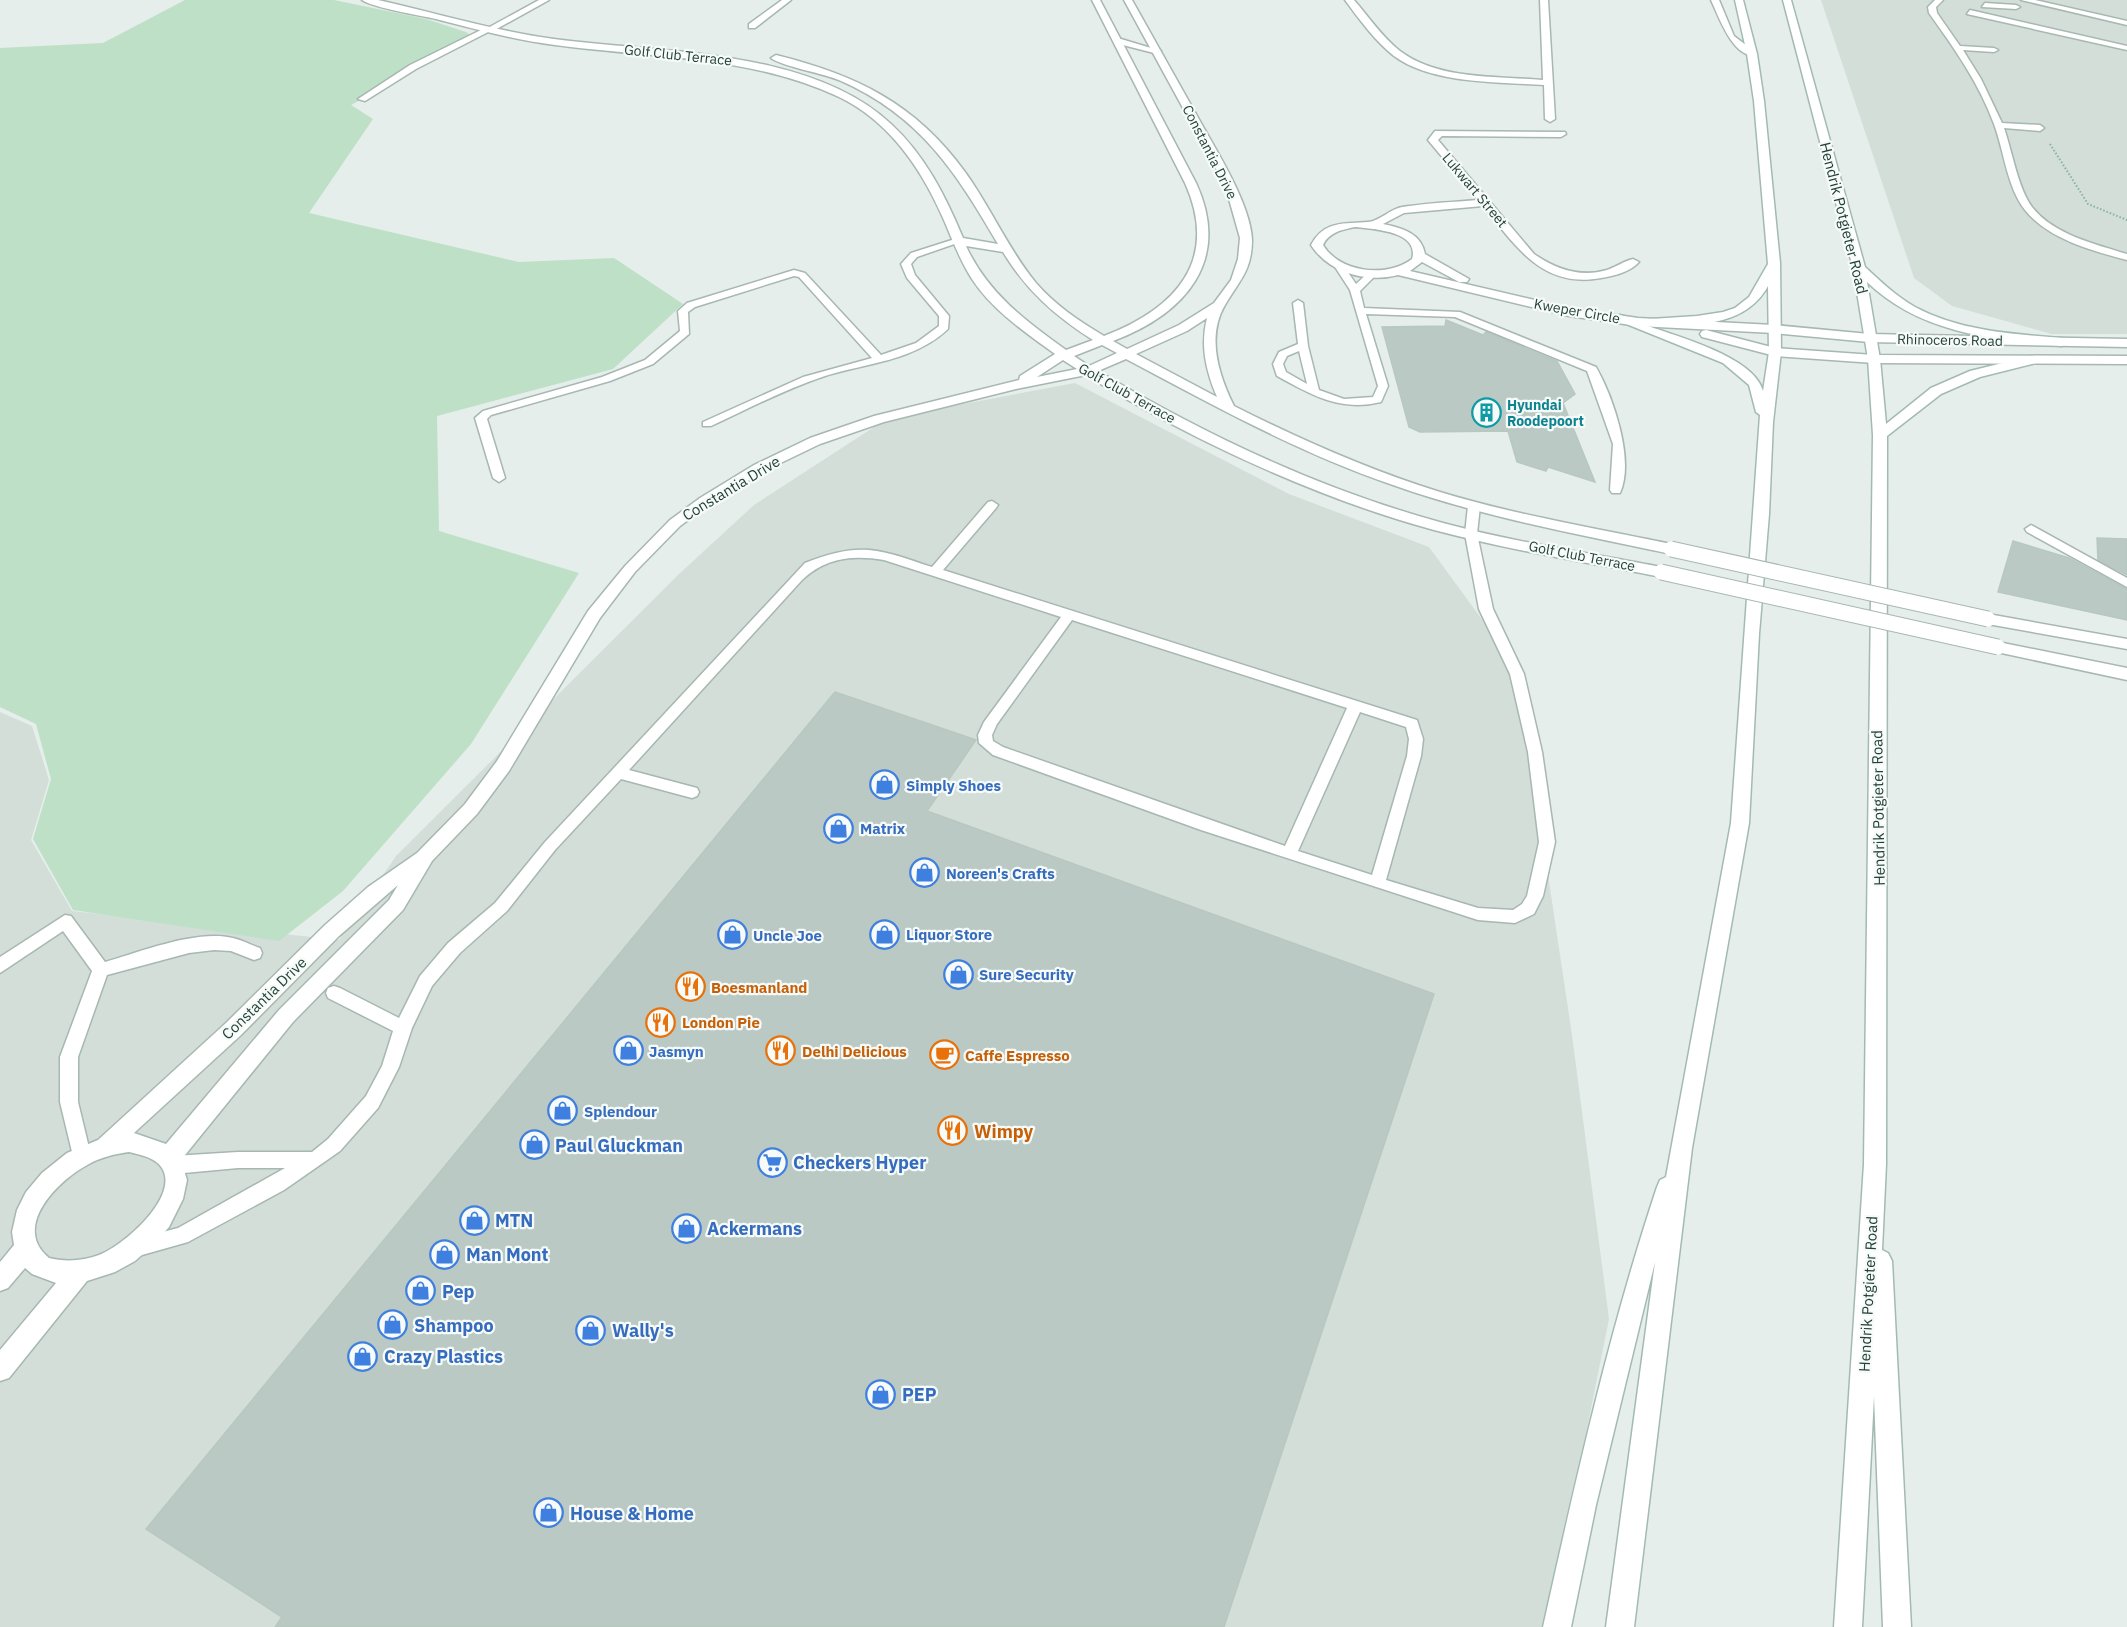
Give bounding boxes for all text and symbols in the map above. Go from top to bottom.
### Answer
street label: Golf Club Terrace [623,40,733,70]
street label: Constantia Drive [1179,102,1242,202]
street label: Hendrik Potgieter Road [1816,140,1872,296]
street label: Lukwart Street [1438,149,1512,231]
street label: Kweper Circle [1533,295,1622,327]
street label: Rhinoceros Road [1897,330,2003,350]
street label: Golf Club Terrace [1075,359,1179,427]
place label: Hyundai Roodepoort [1507,396,1584,430]
building icon: Hyundai Roodepoort [1470,397,1502,429]
street label: Constantia Drive [679,451,783,525]
street label: Golf Club Terrace [1527,537,1637,575]
street label: Hendrik Potgieter Road [1867,730,1889,886]
shop icon: Simply Shoes [869,769,901,801]
place label: Simply Shoes [906,776,1001,795]
shop icon: Matrix [823,812,855,844]
place label: Matrix [860,819,906,838]
shop icon: Noreen's Crafts [909,857,941,889]
place label: Noreen's Crafts [946,864,1055,883]
shop icon: Liquor Store [869,918,901,950]
shop icon: Uncle Joe [716,919,748,951]
place label: Liquor Store [906,925,992,944]
place label: Uncle Joe [753,926,822,945]
street label: Constantia Drive [218,953,310,1043]
shop icon: Sure Security [942,958,974,990]
place label: Sure Security [979,965,1074,984]
restaurant icon: Boesmanland [674,971,706,1003]
place label: Boesmanland [711,978,807,997]
restaurant icon: London Pie [645,1006,677,1038]
place label: London Pie [682,1013,760,1032]
shop icon: Jasmyn [612,1035,644,1067]
restaurant icon: Delhi Delicious [765,1035,797,1067]
cafe icon: Caffe Espresso [928,1039,960,1071]
place label: Jasmyn [649,1042,704,1061]
place label: Delhi Delicious [802,1042,907,1061]
place label: Caffe Espresso [965,1046,1070,1065]
shop icon: Splendour [547,1095,579,1127]
place label: Splendour [584,1102,657,1121]
restaurant icon: Wimpy [937,1115,969,1147]
place label: Wimpy [974,1120,1034,1143]
shop icon: Paul Gluckman [518,1129,550,1161]
place label: Paul Gluckman [555,1134,683,1157]
supermarket icon: Checkers Hyper [756,1146,788,1178]
place label: Checkers Hyper [793,1151,926,1174]
shop icon: MTN [458,1204,490,1236]
place label: MTN [495,1209,533,1232]
shop icon: Ackermans [670,1212,702,1244]
street label: Hendrik Potgieter Road [1854,1216,1882,1372]
place label: Ackermans [707,1217,802,1240]
shop icon: Man Mont [429,1238,461,1270]
place label: Man Mont [466,1243,549,1266]
shop icon: Pep [405,1275,437,1307]
place label: Pep [442,1280,475,1303]
shop icon: Shampoo [377,1309,409,1341]
place label: Shampoo [414,1314,494,1337]
shop icon: Wally's [575,1314,607,1346]
place label: Wally's [612,1319,674,1342]
shop icon: Crazy Plastics [347,1340,379,1372]
place label: Crazy Plastics [384,1345,503,1368]
shop icon: PEP [865,1378,897,1410]
place label: PEP [902,1383,937,1406]
shop icon: House & Home [533,1497,565,1529]
place label: House & Home [570,1502,694,1525]

